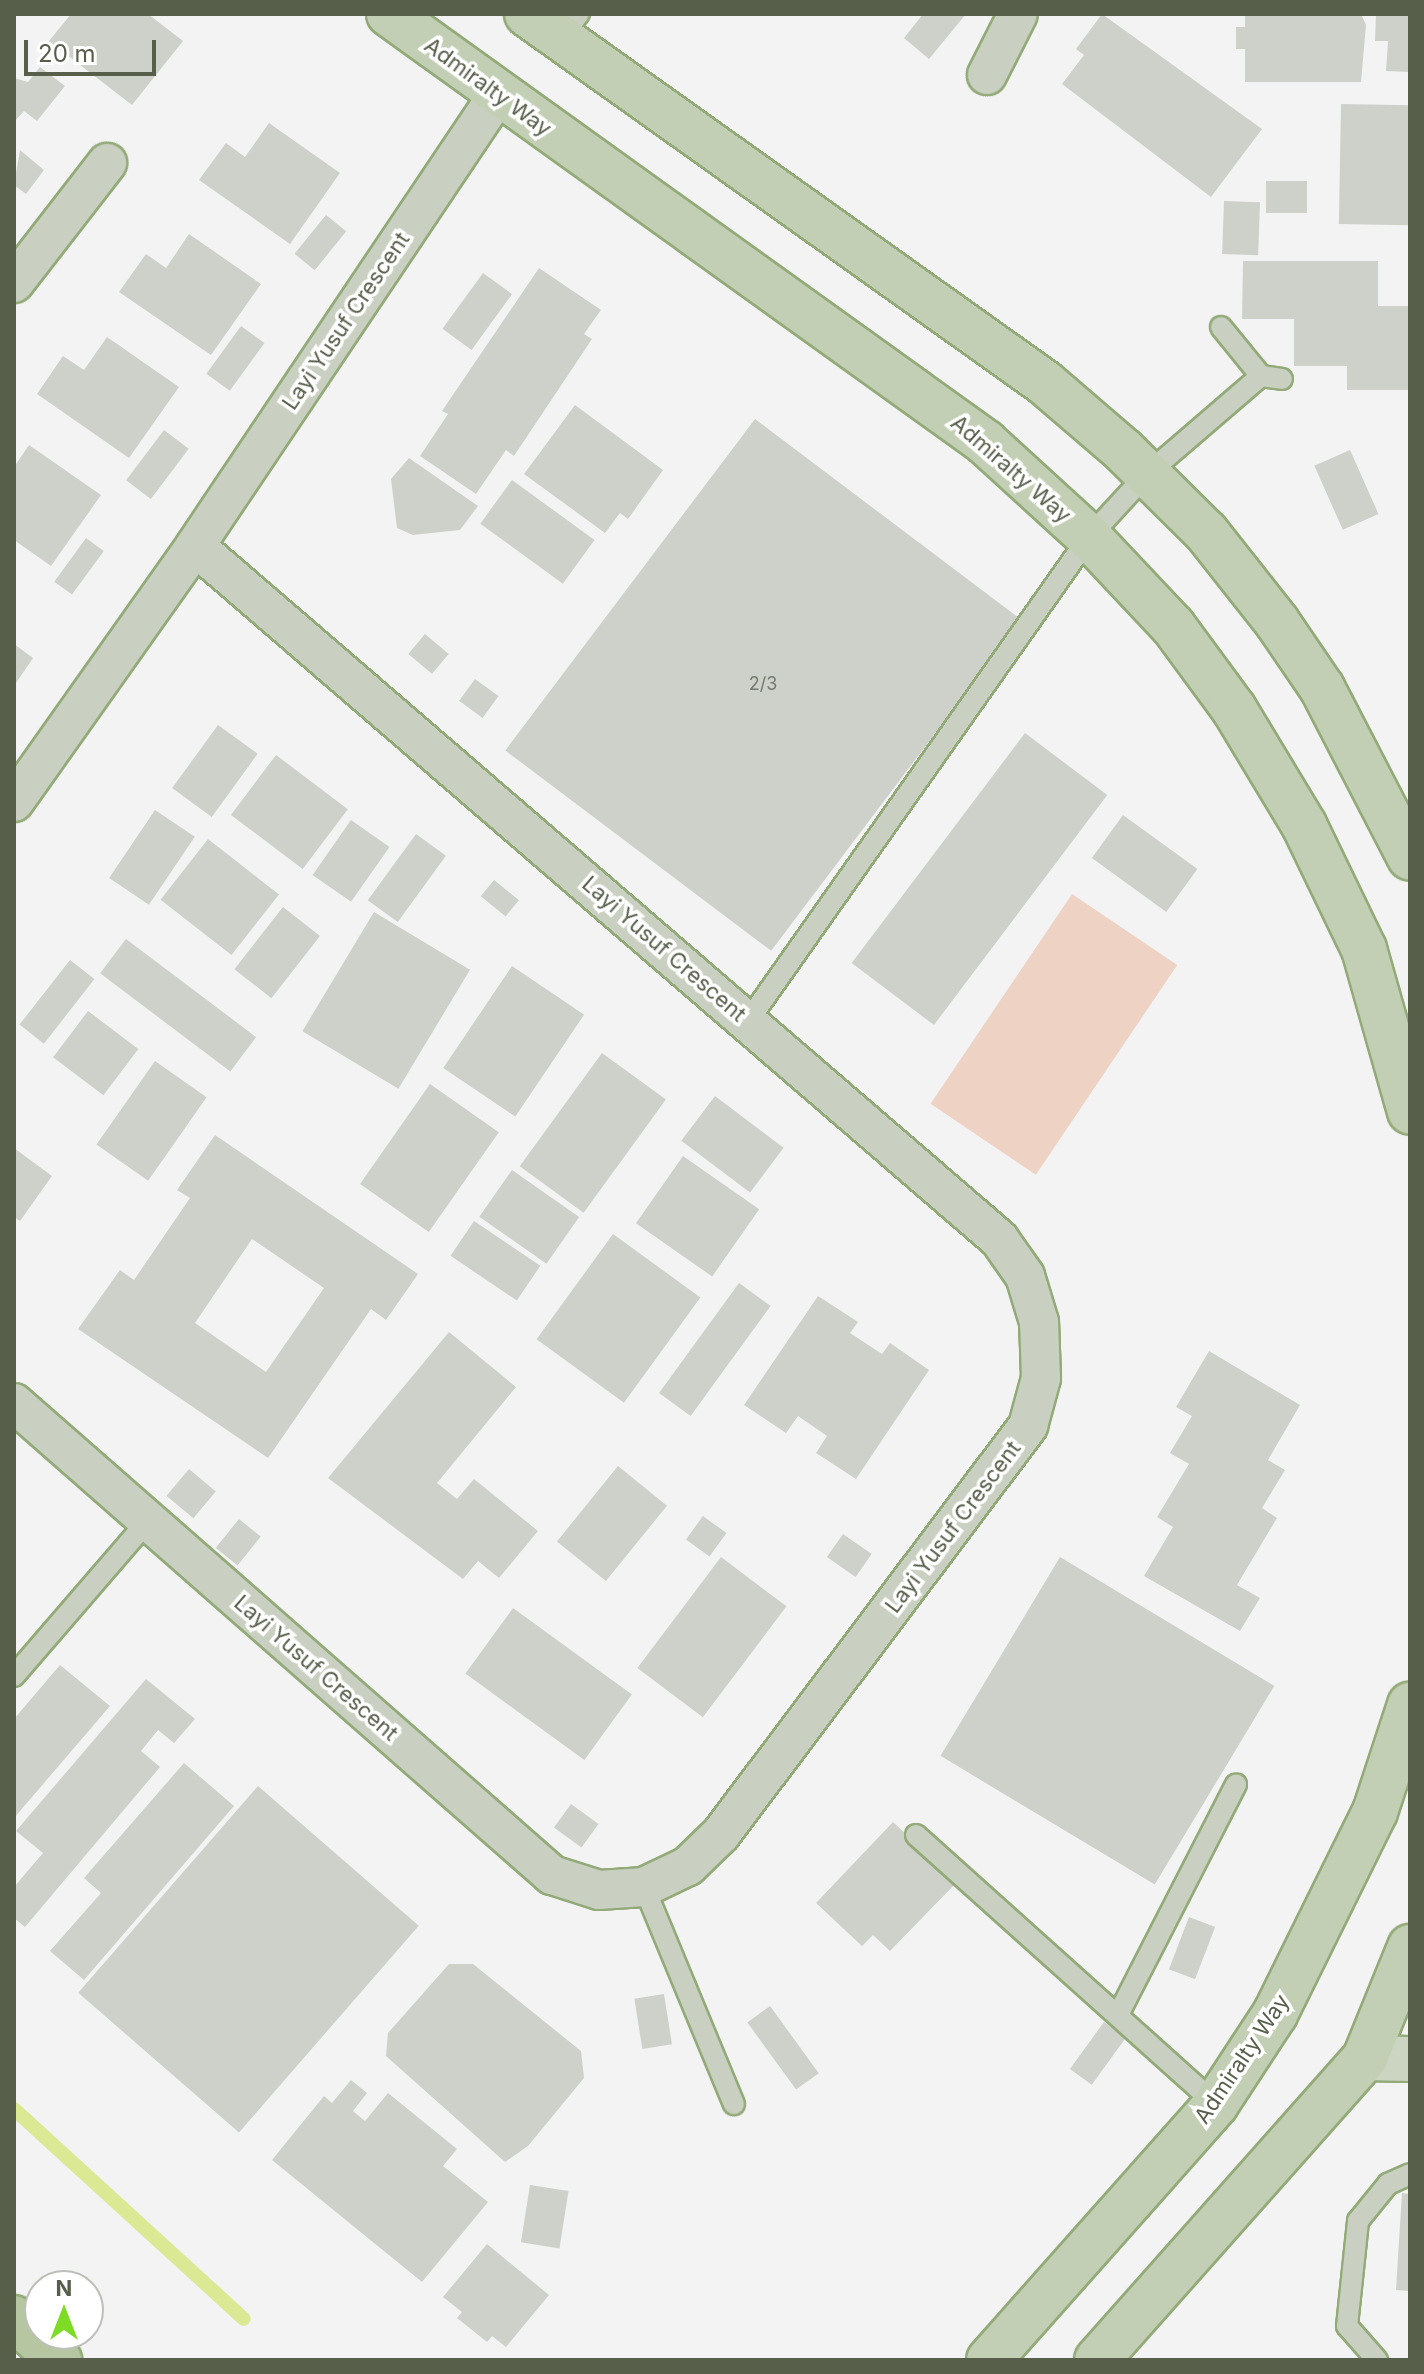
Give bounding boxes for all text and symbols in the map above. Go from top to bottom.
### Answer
scale bar [28,24,160,74]
street label: Admiralty Way [419,32,557,142]
text: 20 m [38,39,96,68]
street label: Layi Yusuf Crescent [277,227,415,415]
street label: Admiralty Way [945,410,1077,528]
house number: 2/3 [749,673,777,695]
street label: Layi Yusuf Crescent [577,871,751,1027]
street label: Layi Yusuf Crescent [880,1436,1026,1618]
street label: Layi Yusuf Crescent [229,1590,403,1746]
street label: Admiralty Way [1189,1989,1295,2129]
north arrow [24,2270,104,2350]
text: N [56,2275,72,2301]

